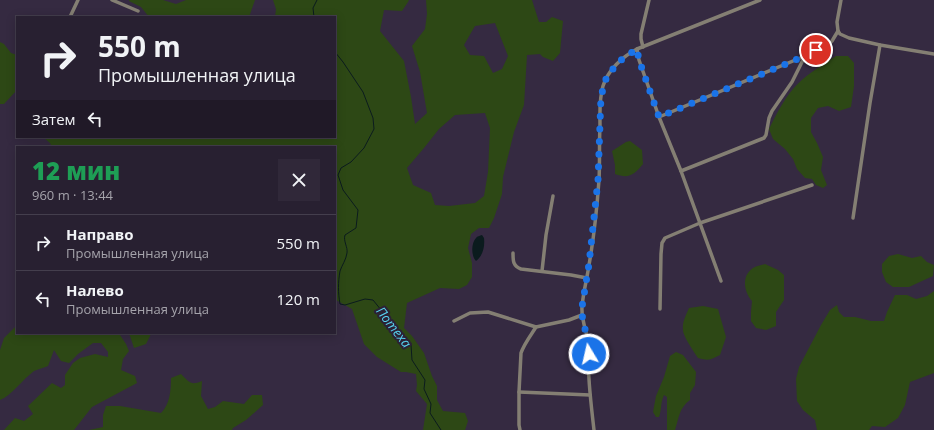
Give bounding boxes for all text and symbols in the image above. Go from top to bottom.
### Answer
text: 550 m [98,27,181,65]
icon: right [32,32,84,84]
pin [799,33,833,67]
icon: arrive [805,39,827,61]
text: Промышленная улица [98,63,296,87]
icon: left [84,108,106,130]
text: Затем [32,109,76,129]
text: 12 мин [32,154,120,187]
button: close [278,159,320,201]
text: 960 m · 13:44 [32,186,113,204]
text: Направо [66,224,134,244]
icon: right [32,232,54,254]
text: 550 m [276,233,320,253]
text: Промышленная улица [66,244,209,262]
text: Налево [66,280,124,300]
icon: left [32,288,54,310]
text: 120 m [276,289,320,309]
text: Промышленная улица [66,300,209,318]
water label: Потеха [372,303,416,352]
position arrow [568,333,610,375]

